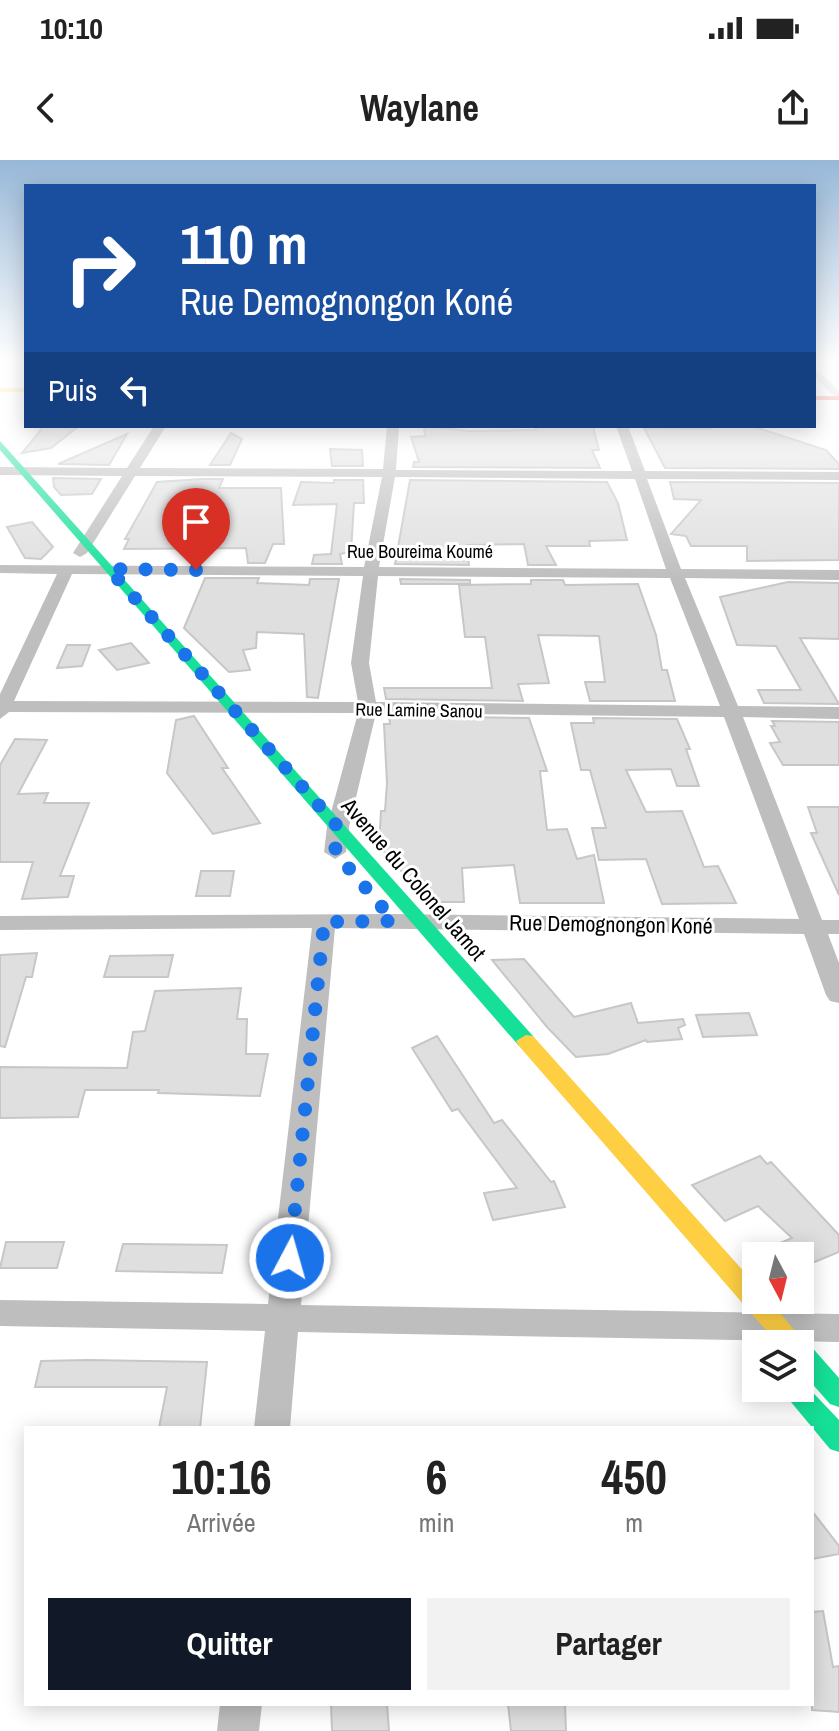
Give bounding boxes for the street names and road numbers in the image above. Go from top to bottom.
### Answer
street label: Rue Boureima Koumé [347,539,493,564]
street label: Rue Lamine Sanou [355,696,483,724]
street label: Avenue du Colonel Jamot [334,791,493,967]
street label: Rue Demognongon Koné [509,907,713,941]

